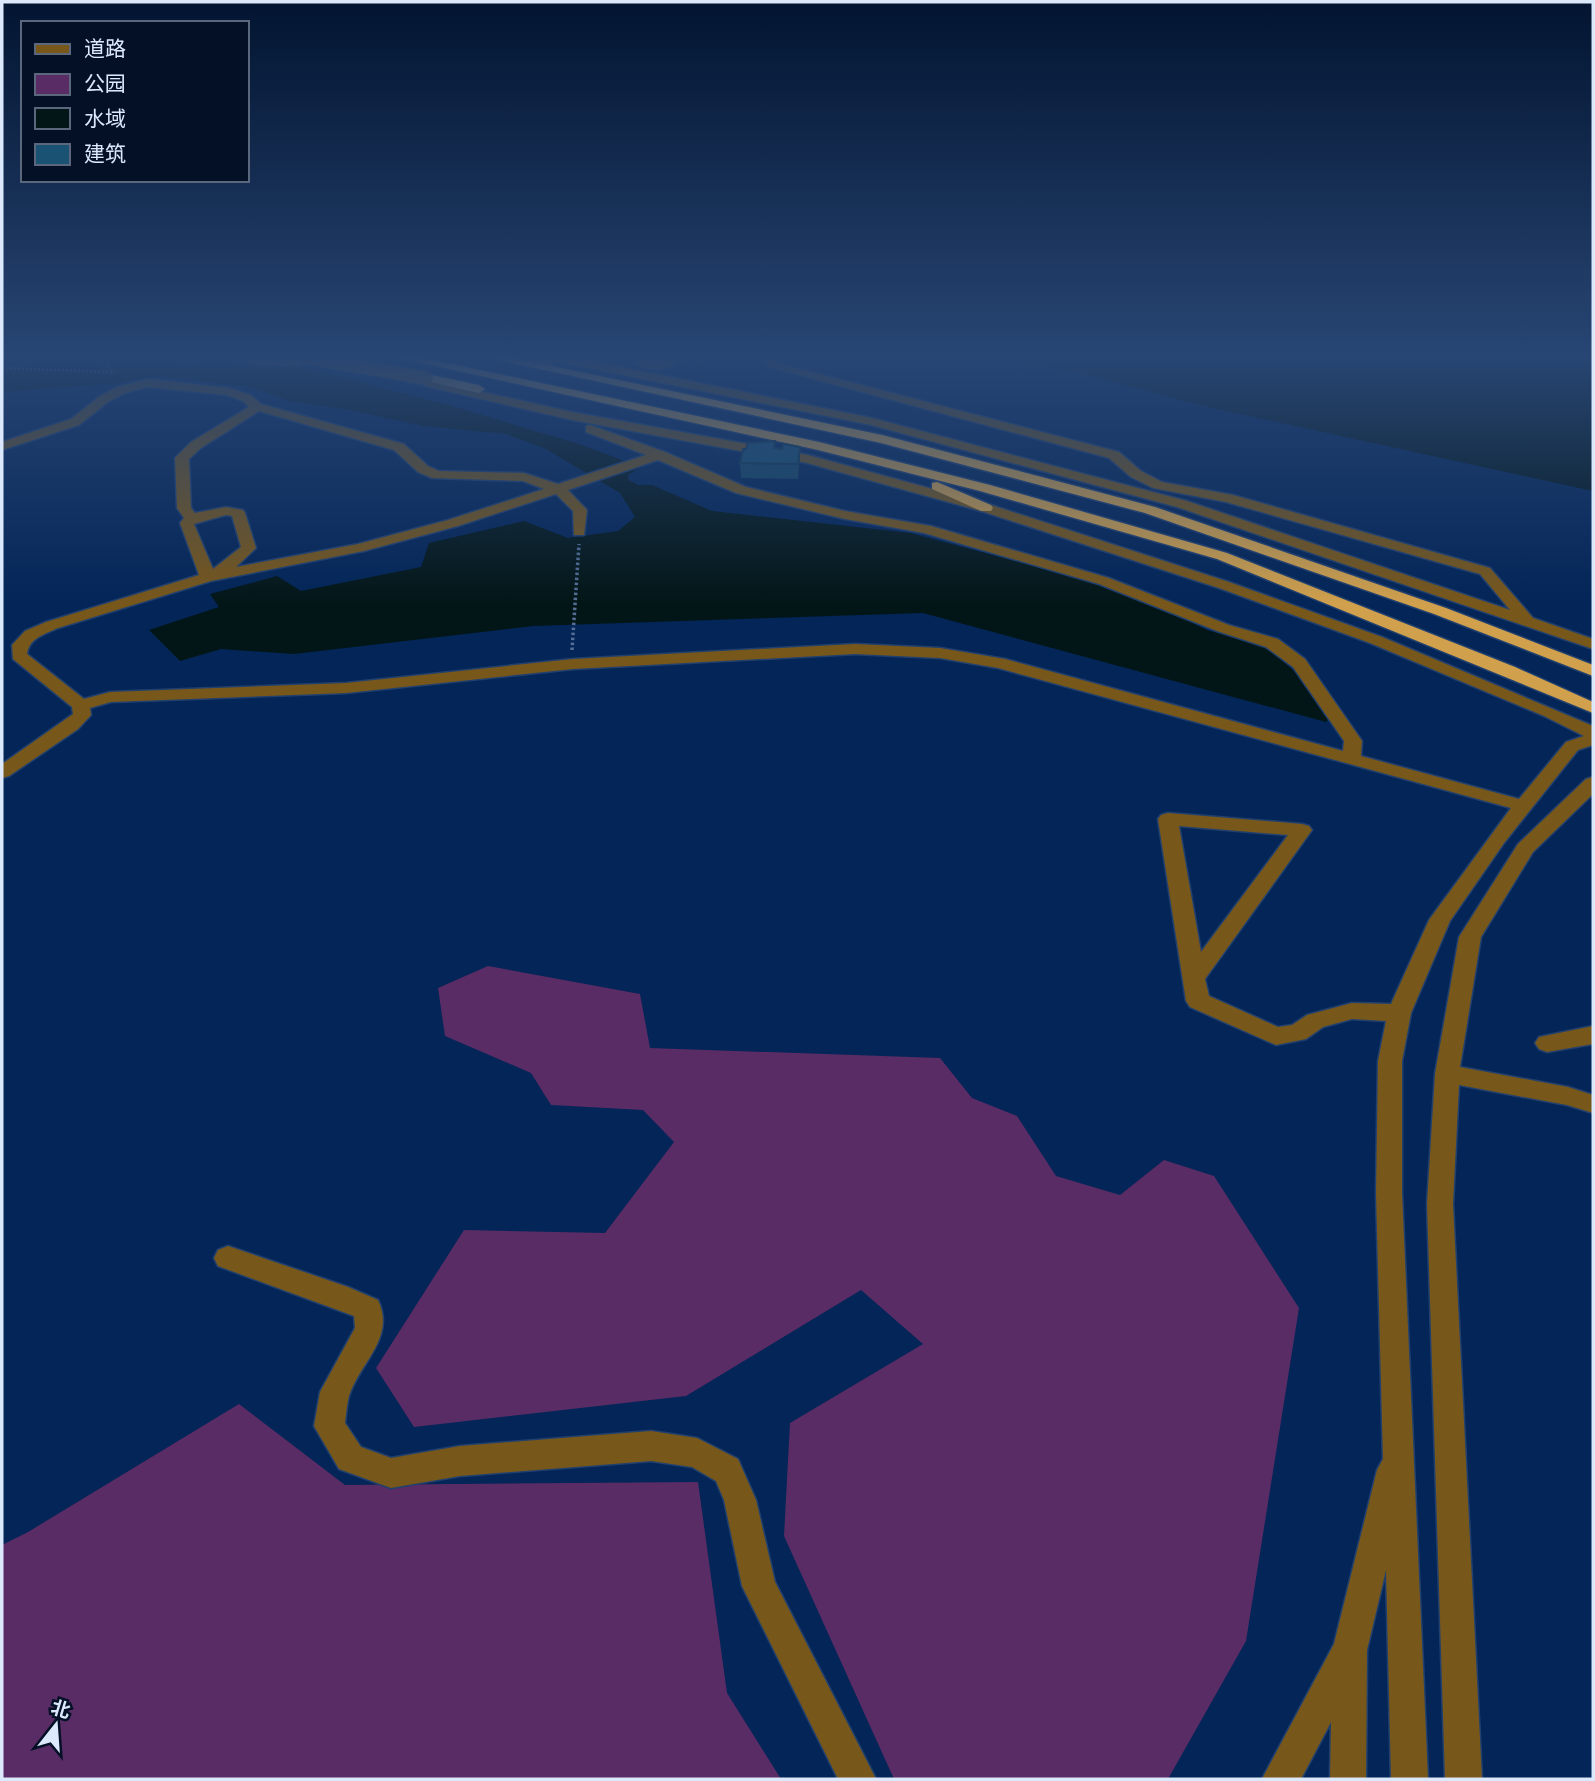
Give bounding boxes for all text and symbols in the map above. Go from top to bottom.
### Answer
legend [21,21,248,182]
text: 道路 [84,36,126,60]
text: 公园 [84,71,126,95]
text: 水域 [84,106,126,130]
text: 建筑 [84,141,126,165]
north arrow [21,1690,91,1760]
text: 北 [49,1695,73,1722]

